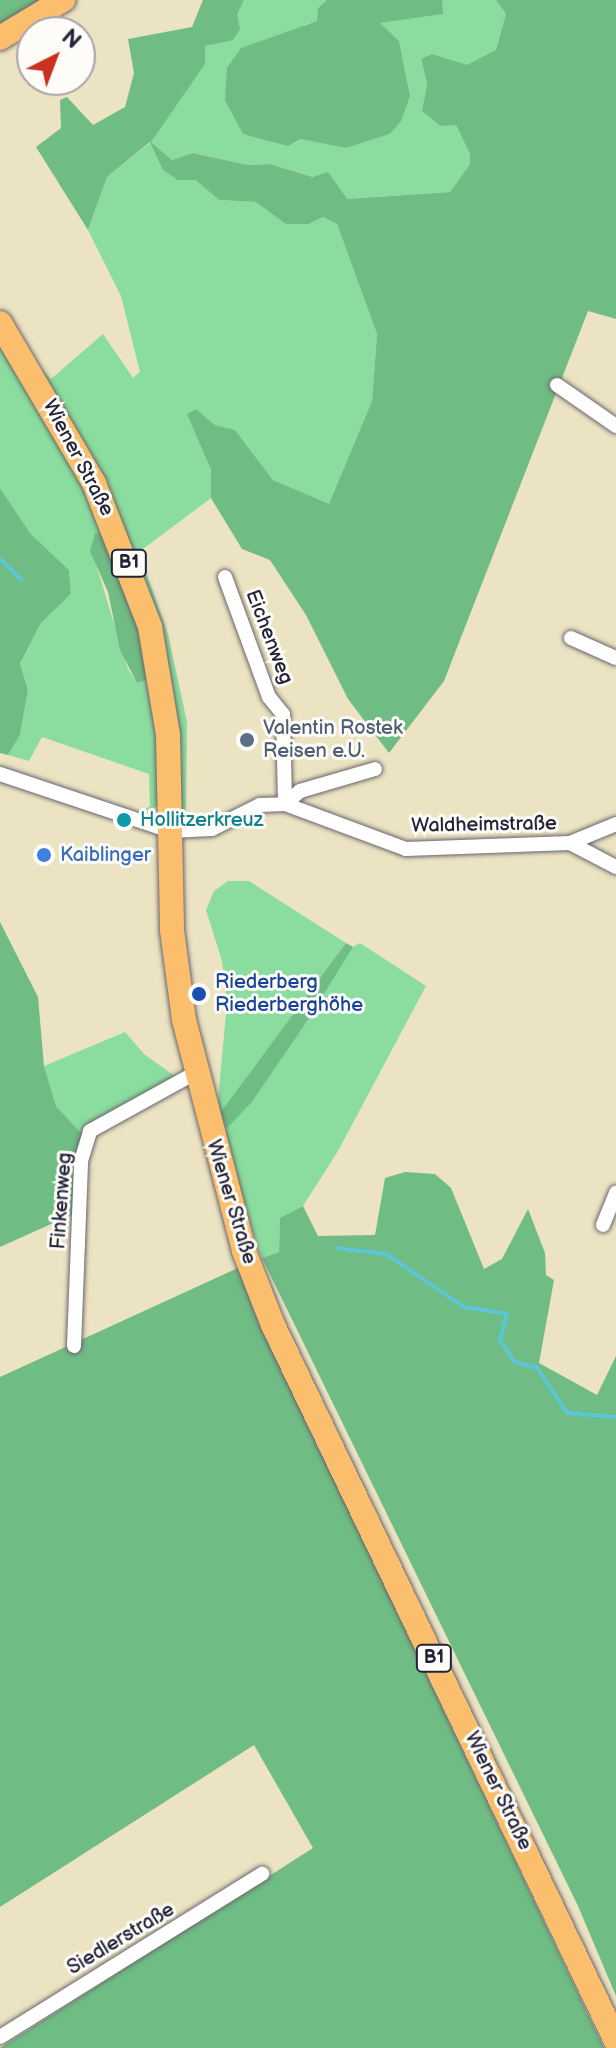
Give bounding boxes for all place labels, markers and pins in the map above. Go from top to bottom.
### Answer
place label: Valentin Rostek Reisen e.U. [263,716,403,763]
marker: Valentin Rostek Reisen e.U. [238,731,256,749]
place label: Hollitzerkreuz [140,808,263,832]
marker: Hollitzerkreuz [115,811,133,829]
place label: Kaiblinger [60,843,151,867]
marker: Kaiblinger [35,846,53,864]
place label: Riederberg Riederberghöhe [215,970,363,1017]
marker: Riederberg Riederberghöhe [190,985,208,1003]

